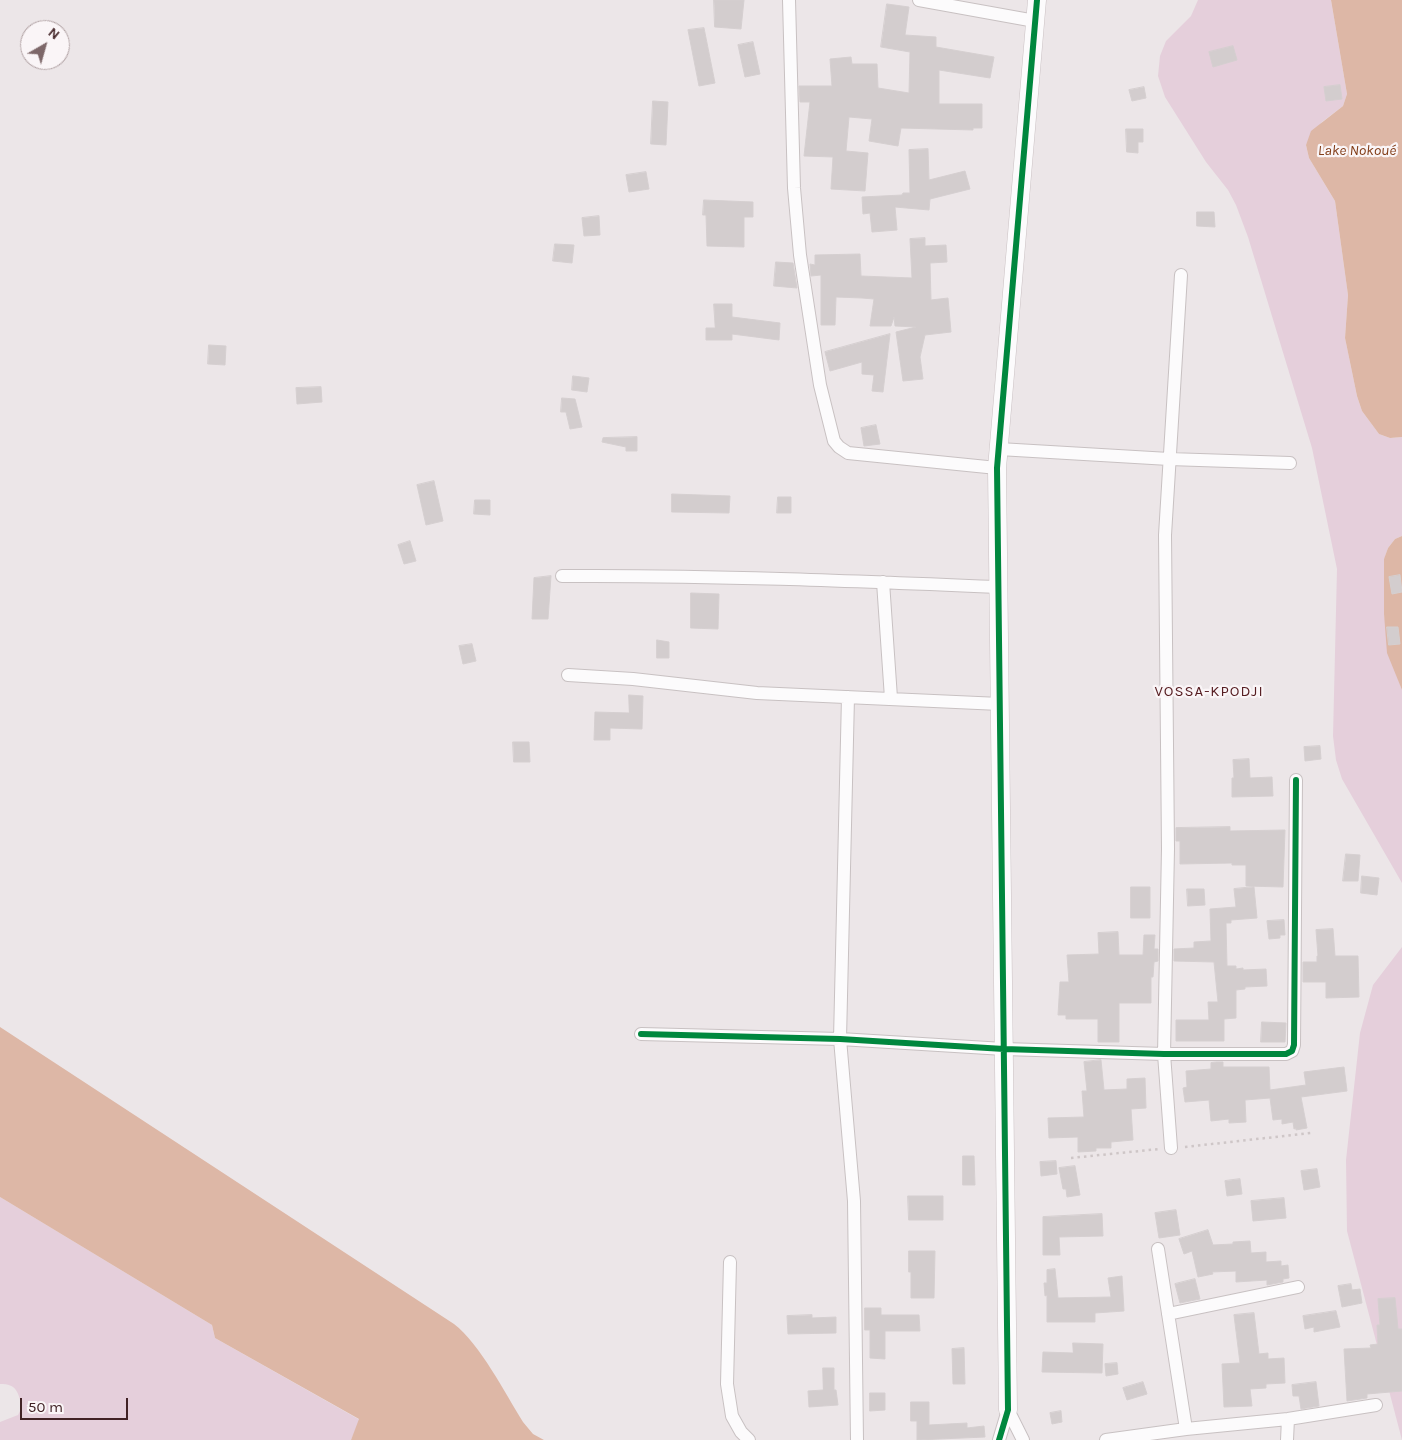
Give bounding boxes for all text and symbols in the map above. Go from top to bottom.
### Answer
north arrow [20,20,70,70]
text: N [45,24,63,43]
water label: Lake Nokoué [1318,142,1396,160]
district label: VOSSA-KPODJI [1153,683,1265,701]
scale bar [22,1388,130,1420]
text: 50 m [28,1398,63,1416]

